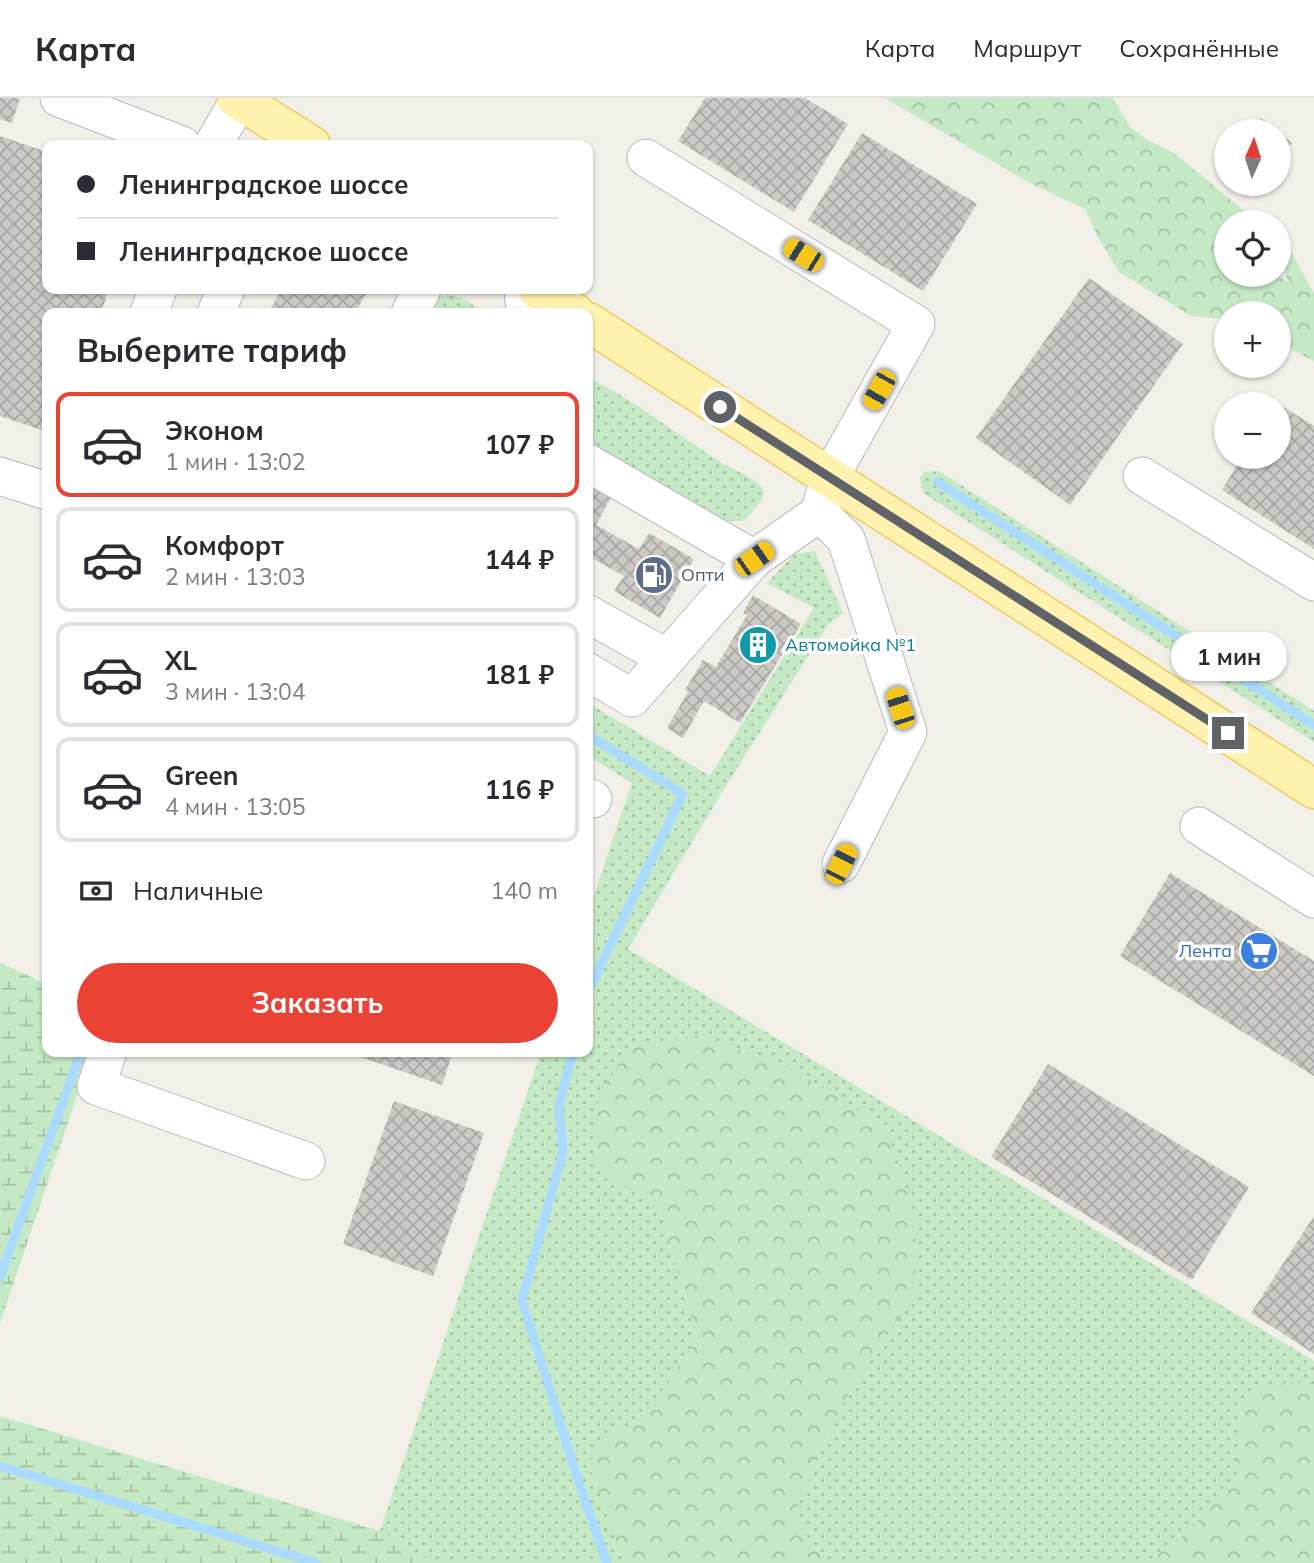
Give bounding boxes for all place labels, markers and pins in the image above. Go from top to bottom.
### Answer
fuel station icon: Опти [633,554,675,596]
place label: Опти [681,563,725,586]
building icon: Автомойка №1 [737,624,779,666]
place label: Автомойка №1 [785,633,916,656]
supermarket icon: Лента [1238,930,1280,972]
place label: Лента [1178,939,1232,962]

